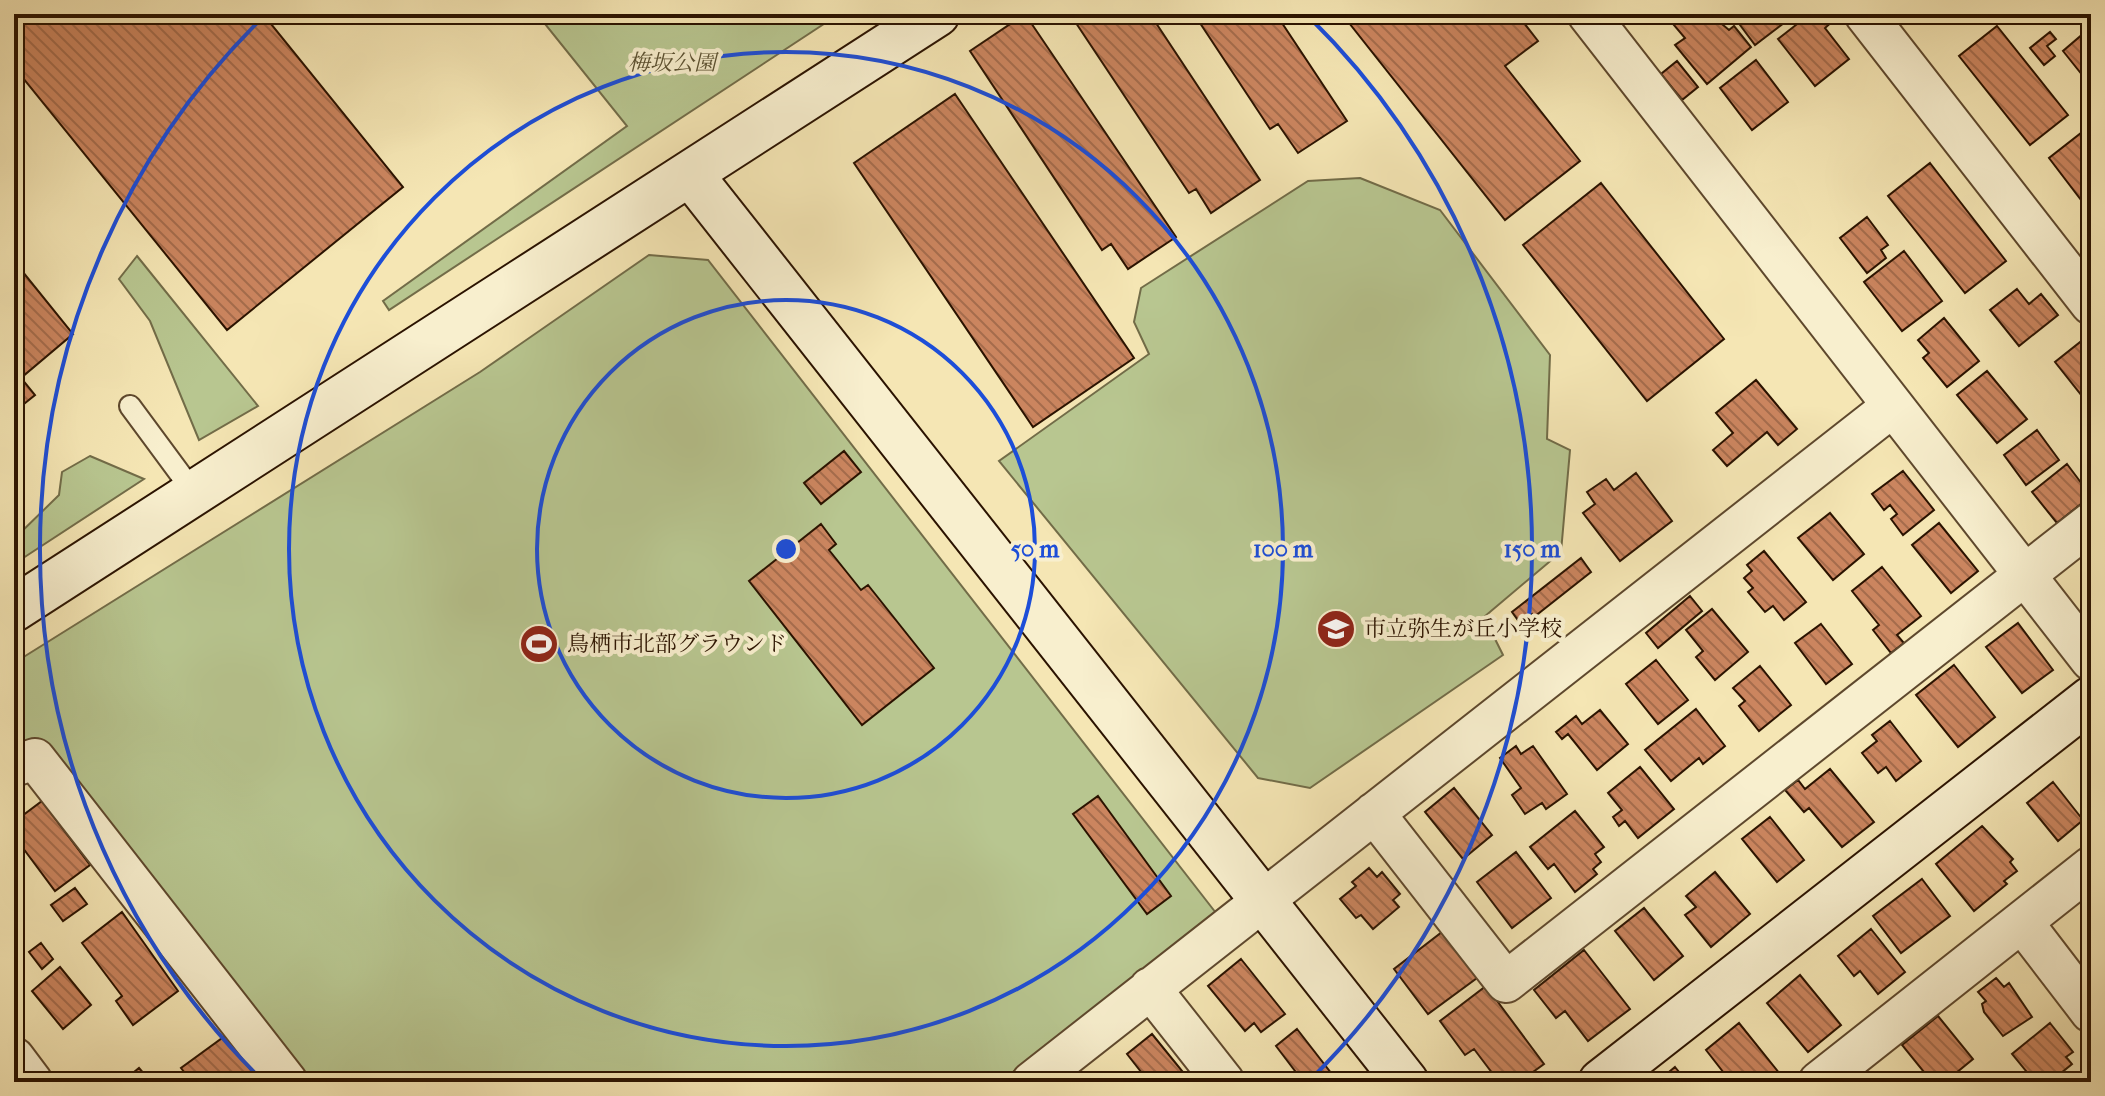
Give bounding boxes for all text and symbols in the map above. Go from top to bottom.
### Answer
park label: 梅坂公園 [628,50,719,76]
centre of rings [772,535,800,563]
text: 50 m [1011,535,1060,563]
text: 100 m [1253,535,1314,563]
text: 150 m [1503,535,1562,563]
school or university icon: 市立弥生が丘小学校 [1315,608,1357,650]
place label: 市立弥生が丘小学校 [1364,616,1562,642]
sports icon: 鳥栖市北部グラウンド [518,623,560,665]
place label: 鳥栖市北部グラウンド [567,631,787,657]

